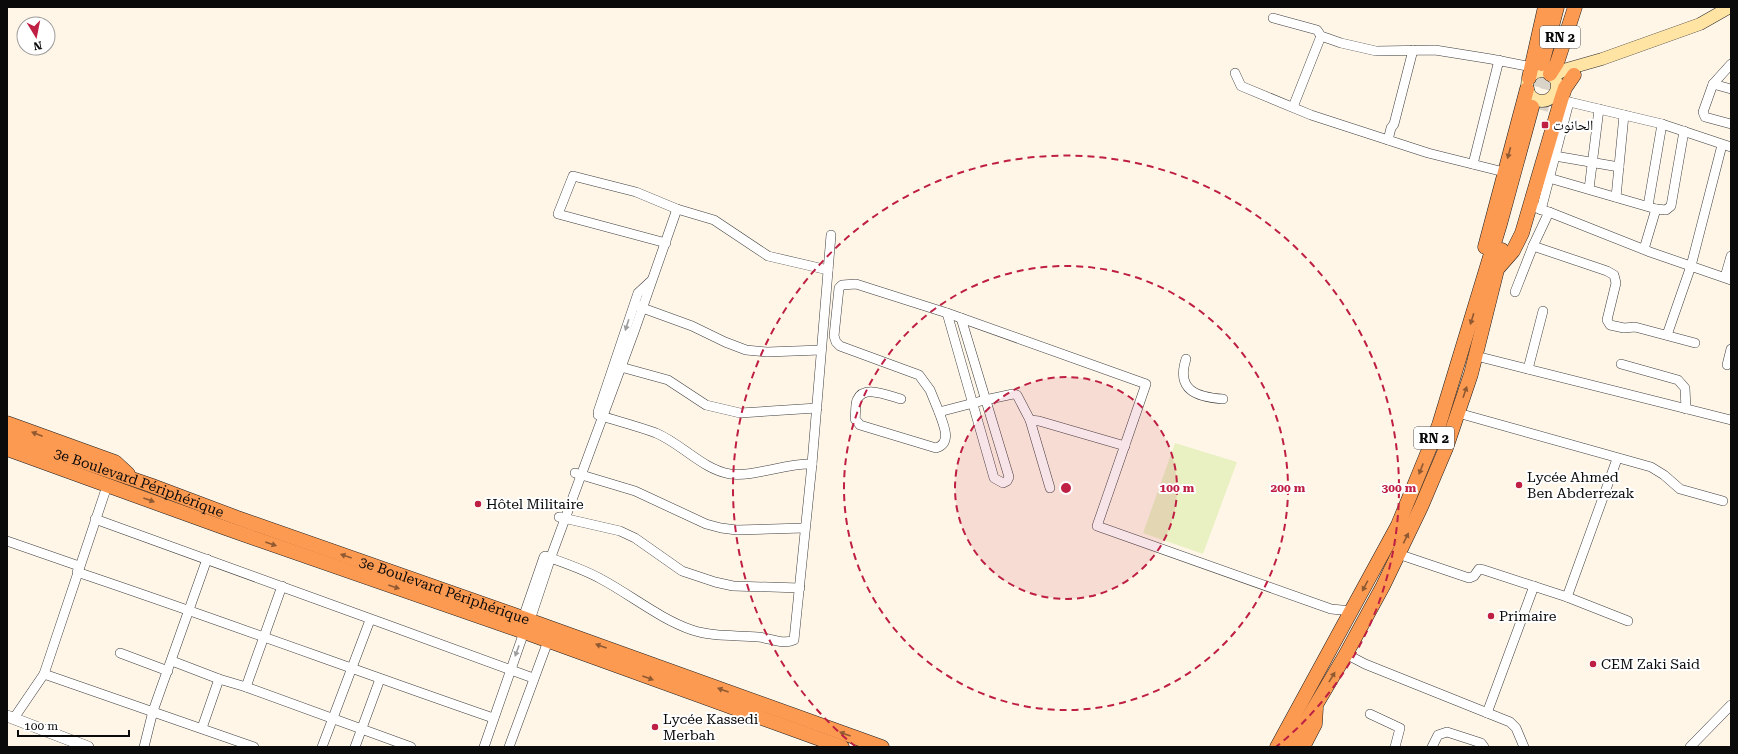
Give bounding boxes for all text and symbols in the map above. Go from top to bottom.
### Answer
north arrow [16,16,56,56]
road number: RN 2 [1540,26,1580,48]
text: N [32,38,43,53]
place label: الحانوت [1553,117,1593,134]
marker: الحانوت [1540,120,1550,130]
one-way arrow [1506,148,1512,160]
one-way arrow [1469,314,1475,326]
one-way arrow [624,319,630,331]
one-way arrow [1463,385,1469,397]
road number: RN 2 [1414,427,1454,449]
one-way arrow [31,431,43,437]
street label: 3e Boulevard Périphérique [52,445,227,520]
one-way arrow [1418,463,1424,475]
place label: Lycée Ahmed Ben Abderrezak [1527,469,1635,501]
marker: Lycée Ahmed Ben Abderrezak [1514,480,1524,490]
centre of rings [1059,481,1073,495]
text: 100 m [1160,481,1195,495]
text: 200 m [1271,481,1306,495]
text: 300 m [1382,481,1417,495]
place label: Hôtel Militaire [486,496,584,512]
one-way arrow [143,498,155,504]
marker: Hôtel Militaire [473,499,483,509]
one-way arrow [1403,532,1409,544]
one-way arrow [266,541,278,547]
one-way arrow [340,552,352,558]
street label: 3e Boulevard Périphérique [357,553,532,628]
one-way arrow [1362,580,1369,592]
one-way arrow [389,584,401,590]
place label: Primaire [1499,608,1557,624]
marker: Primaire [1486,611,1496,621]
one-way arrow [594,642,606,648]
one-way arrow [513,645,519,657]
place label: CEM Zaki Said [1601,656,1700,672]
marker: CEM Zaki Said [1588,659,1598,669]
one-way arrow [1328,672,1336,682]
one-way arrow [643,675,655,681]
one-way arrow [717,686,729,692]
place label: Lycée Kassedi Merbah [663,711,759,743]
scale bar [18,712,129,738]
text: 100 m [24,719,58,733]
marker: Lycée Kassedi Merbah [650,722,660,732]
one-way arrow [839,730,851,736]

